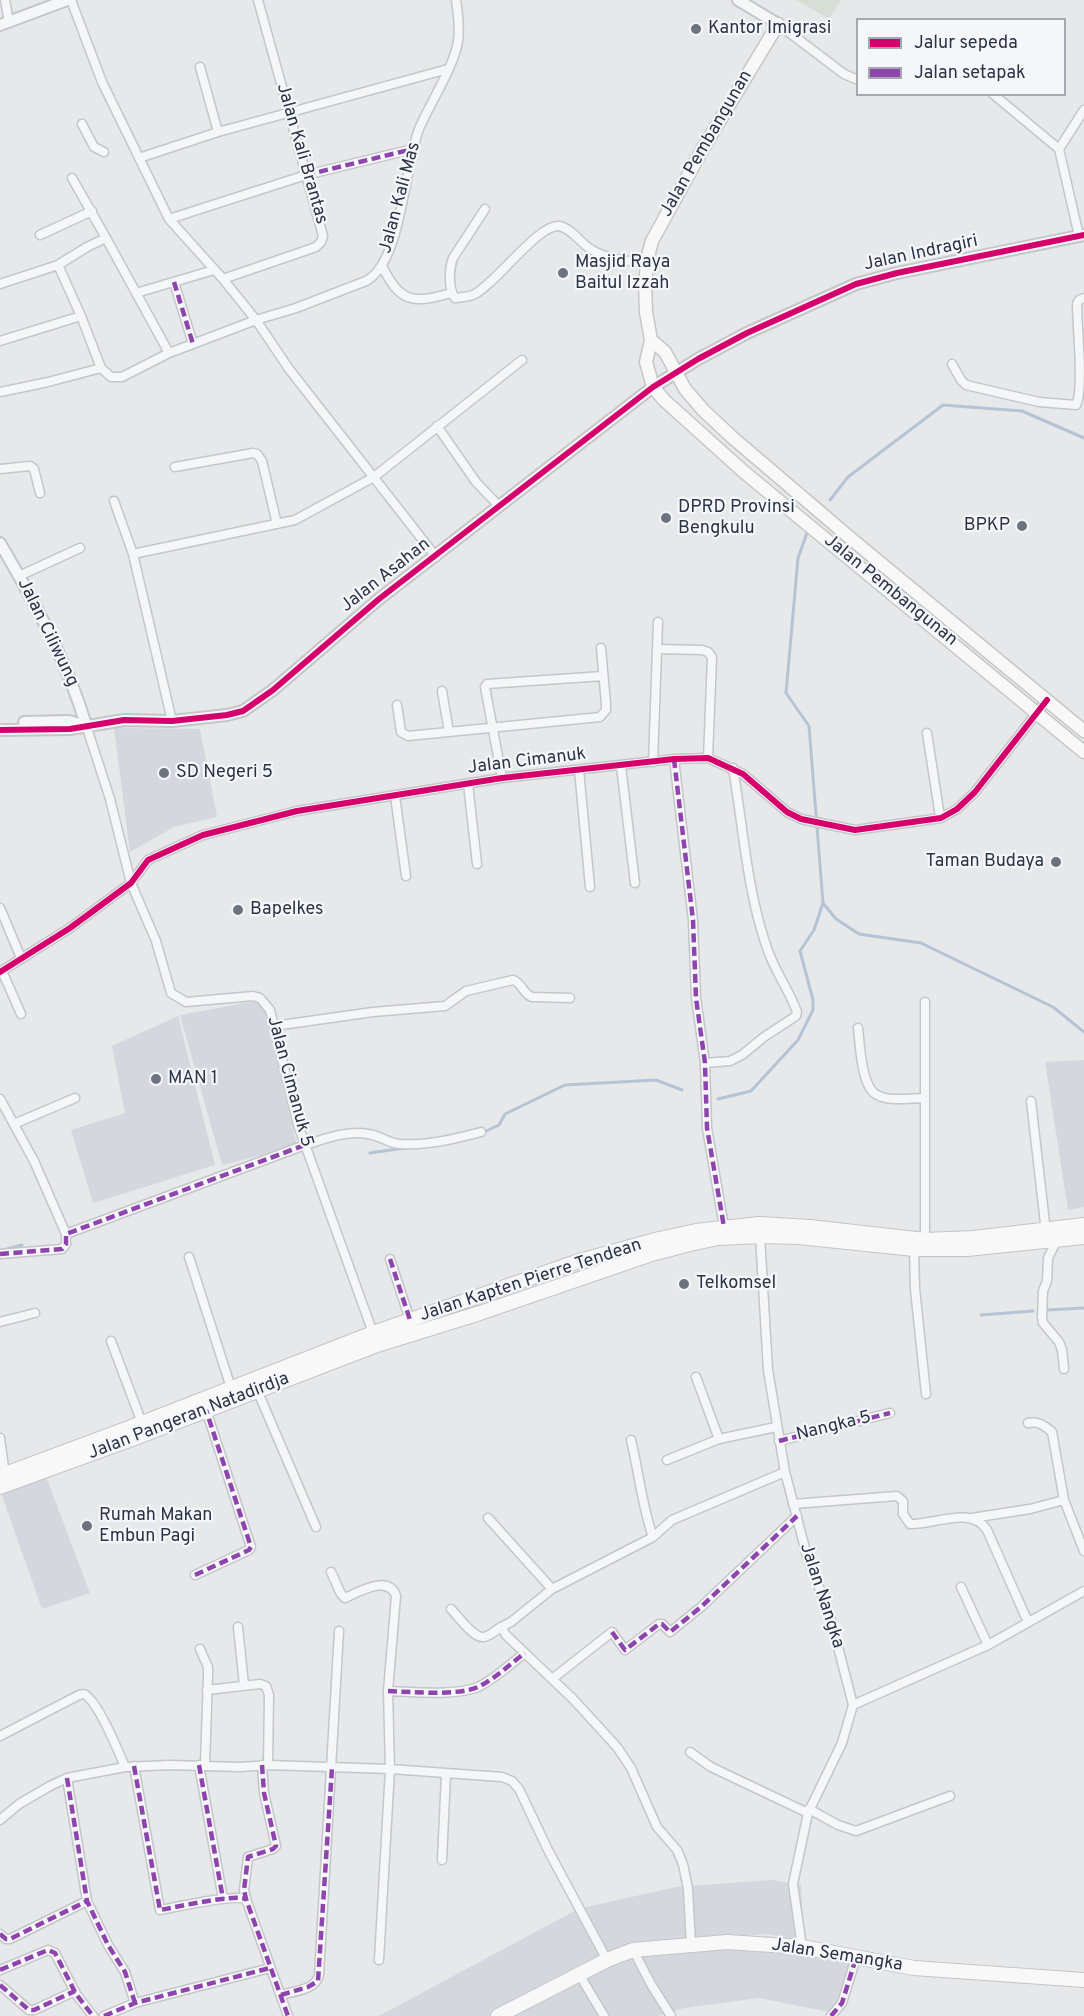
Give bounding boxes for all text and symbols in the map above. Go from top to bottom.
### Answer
place label: Kantor Imigrasi [708,18,831,40]
legend [856,18,1066,96]
marker: Kantor Imigrasi [689,22,703,36]
text: Jalur sepeda [914,32,1018,55]
text: Jalan setapak [914,62,1026,85]
street label: Jalan Pembangunan [656,67,758,221]
street label: Jalan Kali Brantas [271,81,331,227]
street label: Jalan Kali Mas [376,140,426,256]
street label: Jalan Indragiri [862,231,980,277]
place label: Masjid Raya Baitul Izzah [575,252,670,294]
marker: Masjid Raya Baitul Izzah [556,266,570,280]
place label: DPRD Provinsi Bengkulu [678,497,795,540]
marker: DPRD Provinsi Bengkulu [659,511,673,525]
place label: BPKP [964,515,1010,537]
marker: BPKP [1015,519,1029,533]
street label: Jalan Pembangunan [819,531,961,651]
street label: Jalan Asahan [337,534,435,618]
street label: Jalan Ciliwung [12,576,82,690]
street label: Jalan Cimanuk [467,744,587,780]
place label: SD Negeri 5 [176,762,273,784]
marker: SD Negeri 5 [157,766,171,780]
place label: Taman Budaya [926,851,1044,873]
marker: Taman Budaya [1049,855,1063,869]
place label: Bapelkes [250,899,323,921]
marker: Bapelkes [231,903,245,917]
street label: Jalan Cimanuk 5 [261,1014,317,1150]
place label: MAN 1 [168,1068,218,1090]
marker: MAN 1 [149,1072,163,1086]
street label: Jalan Kapten Pierre Tendean [417,1235,645,1327]
place label: Telkomsel [696,1273,776,1295]
marker: Telkomsel [677,1277,691,1291]
street label: Jalan Pangeran Natadirdja [85,1369,293,1465]
street label: Nangka 5 [794,1407,874,1447]
place label: Rumah Makan Embun Pagi [99,1505,212,1547]
marker: Rumah Makan Embun Pagi [80,1519,94,1533]
street label: Jalan Nangka [794,1541,848,1651]
street label: Jalan Semangka [770,1935,904,1977]

